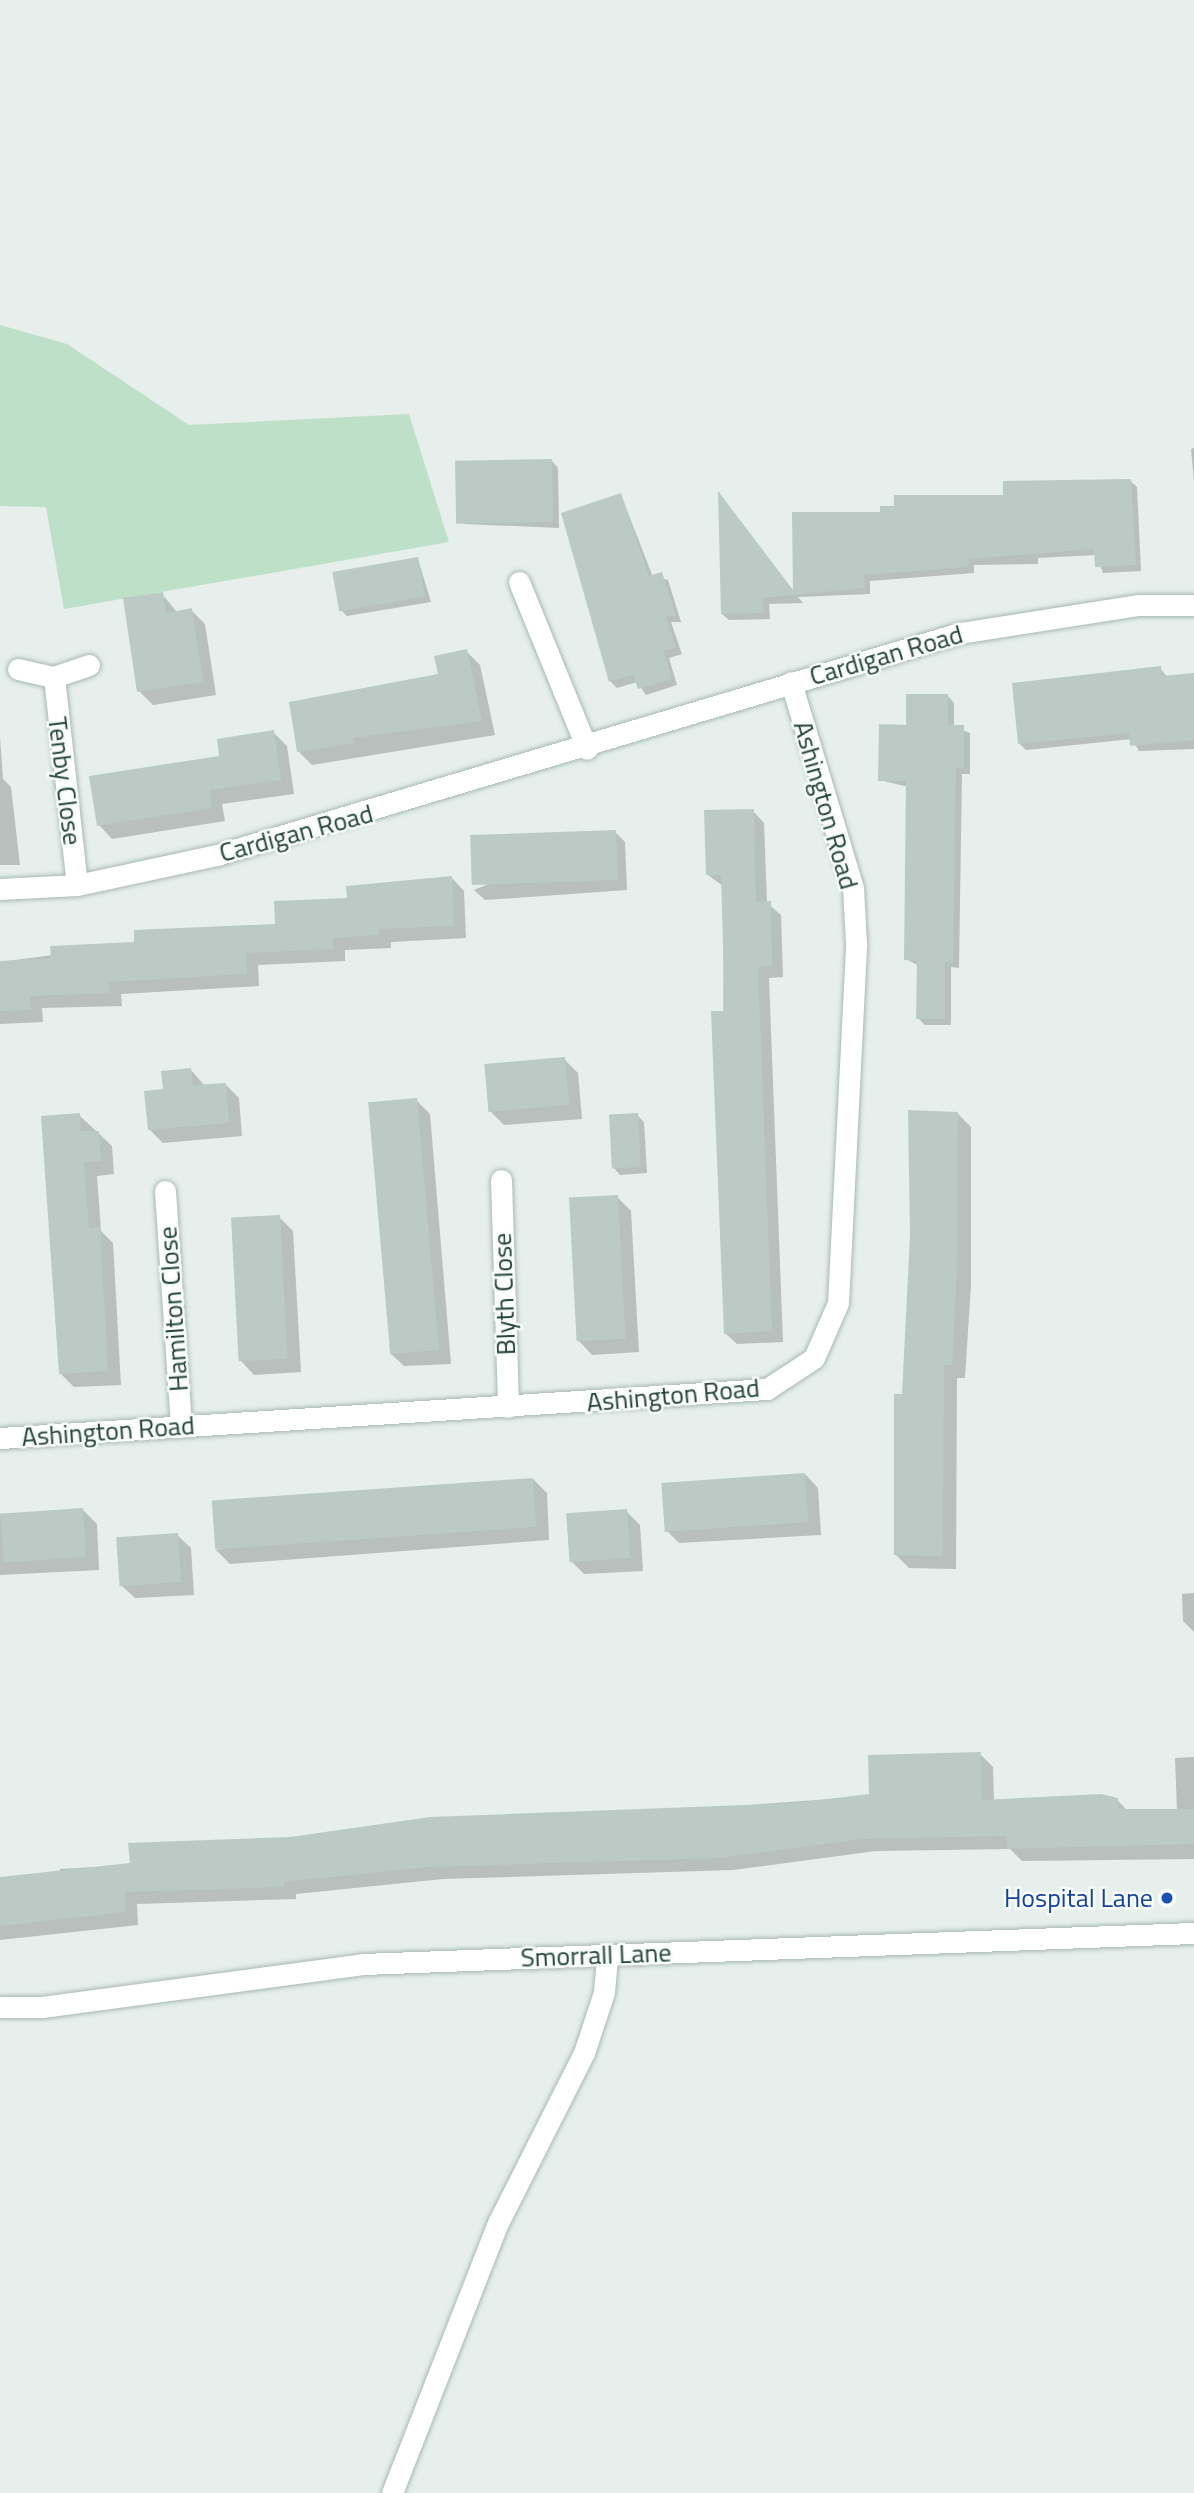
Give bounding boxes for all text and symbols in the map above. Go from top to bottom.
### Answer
street label: Cardigan Road [806,618,966,692]
street label: Tenby Close [42,715,88,847]
street label: Ashington Road [787,717,865,893]
street label: Cardigan Road [216,798,376,868]
street label: Hamilton Close [152,1225,194,1393]
street label: Blyth Close [486,1232,522,1356]
street label: Ashington Road [585,1372,761,1418]
street label: Ashington Road [20,1409,196,1453]
place label: Hospital Lane [1004,1882,1153,1914]
marker: Hospital Lane [1159,1890,1175,1906]
street label: Smorrall Lane [520,1937,672,1973]

